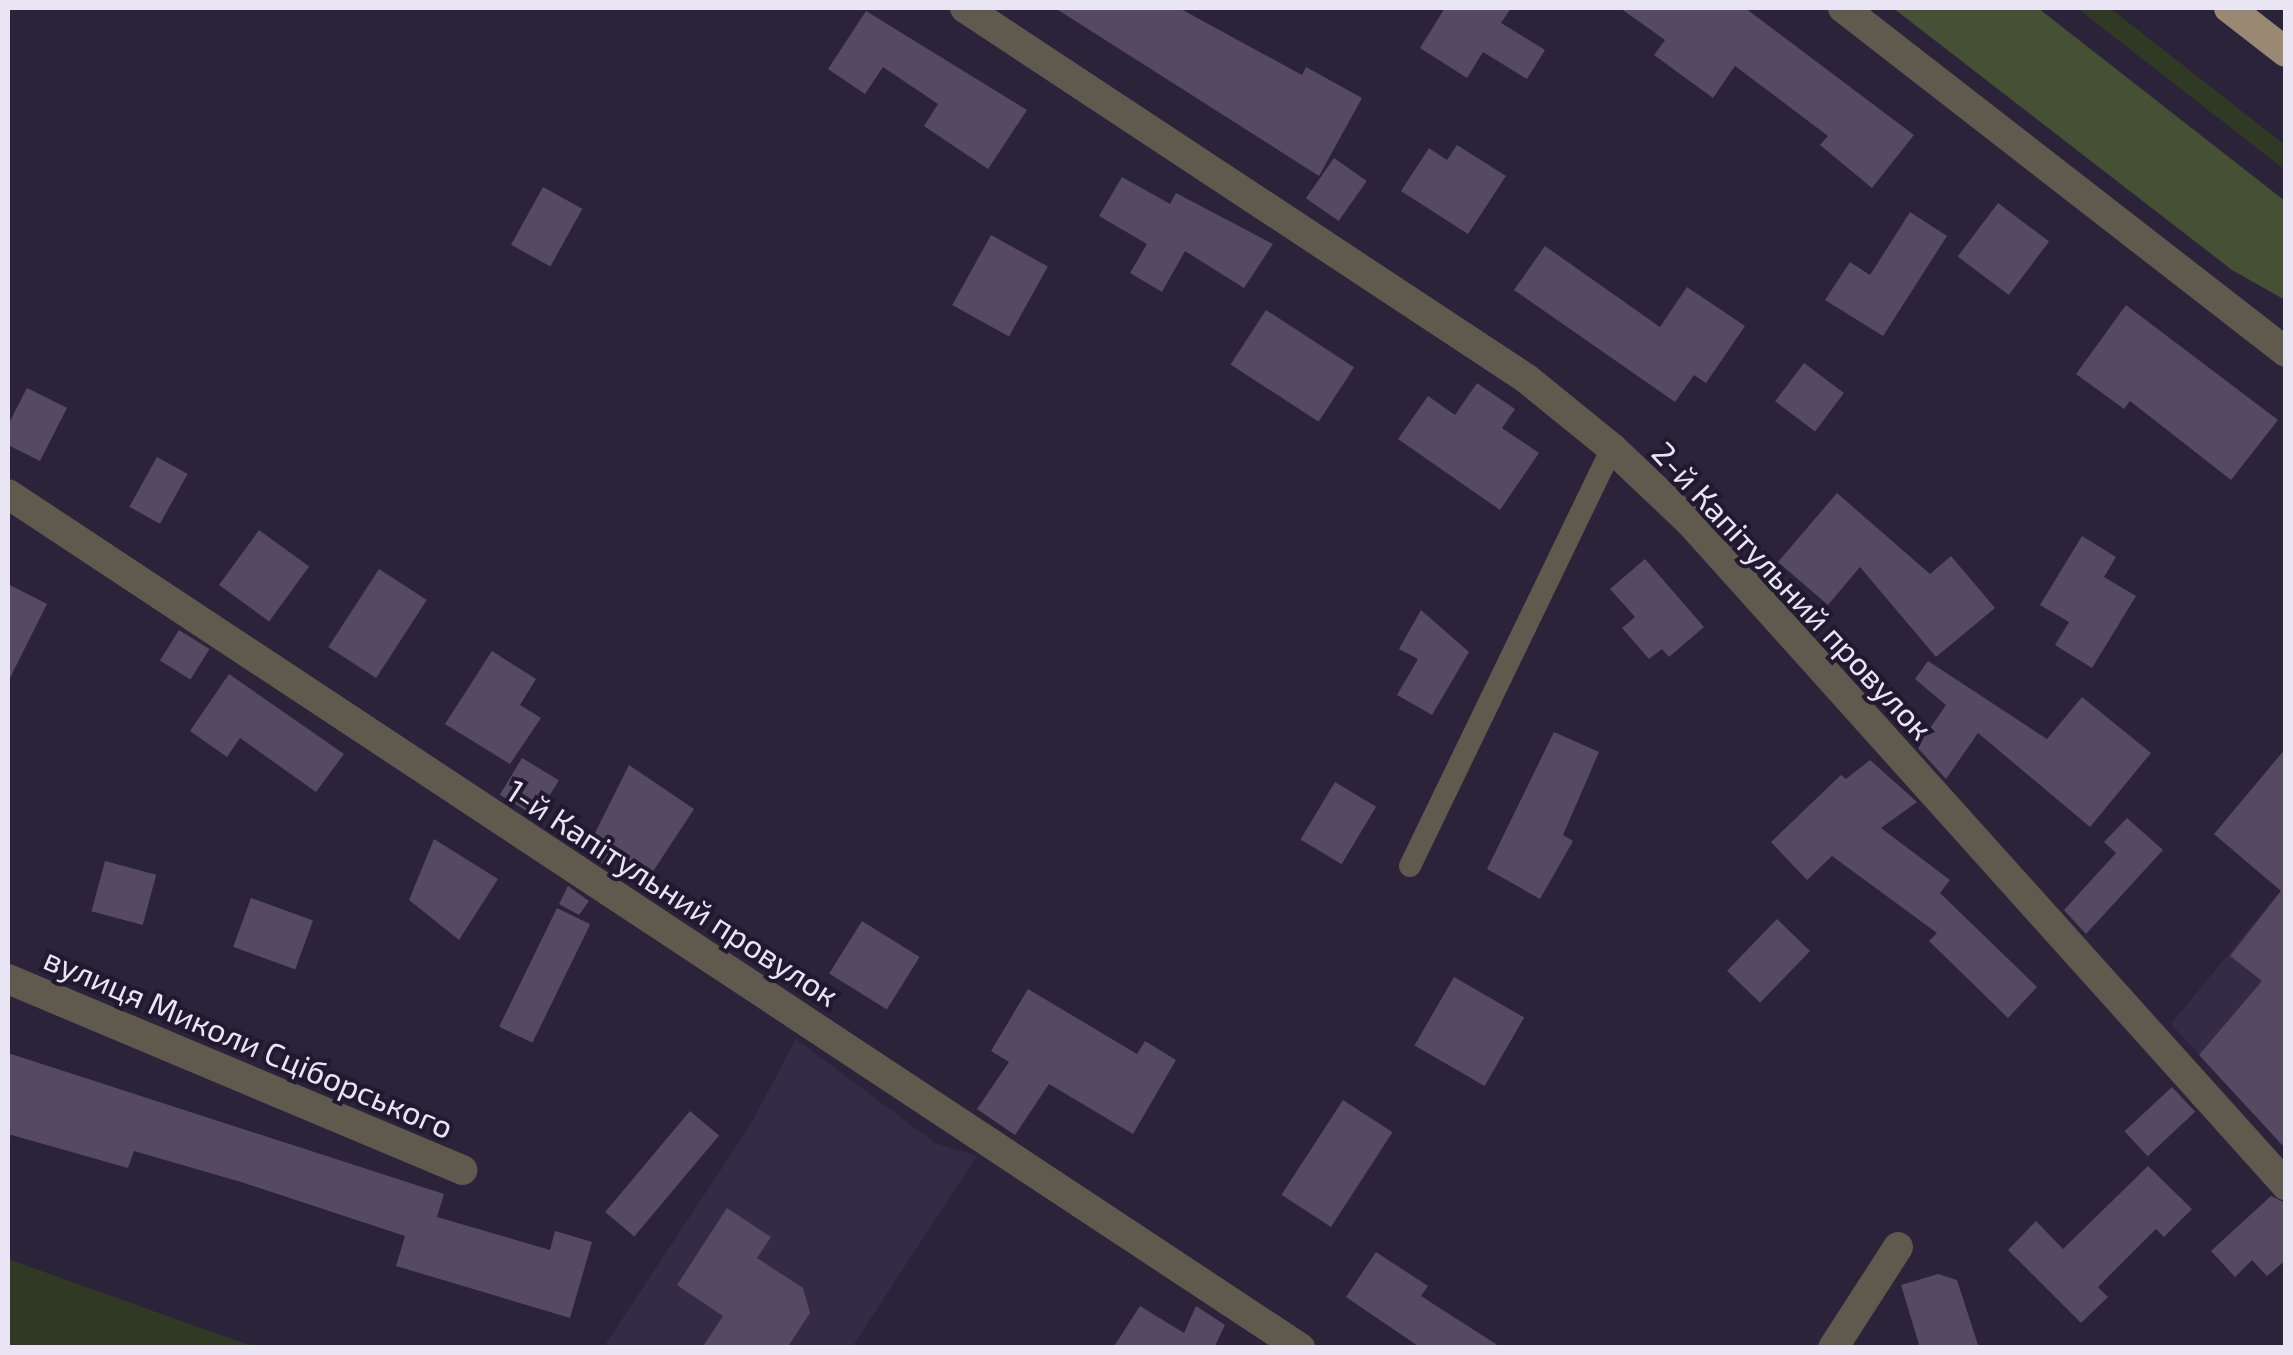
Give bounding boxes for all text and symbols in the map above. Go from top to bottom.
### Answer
street label: 2-й Капітульний провулок [1645,433,1941,747]
street label: 1-й Капітульний провулок [500,770,846,1014]
street label: вулиця Миколи Сціборського [39,938,459,1146]

